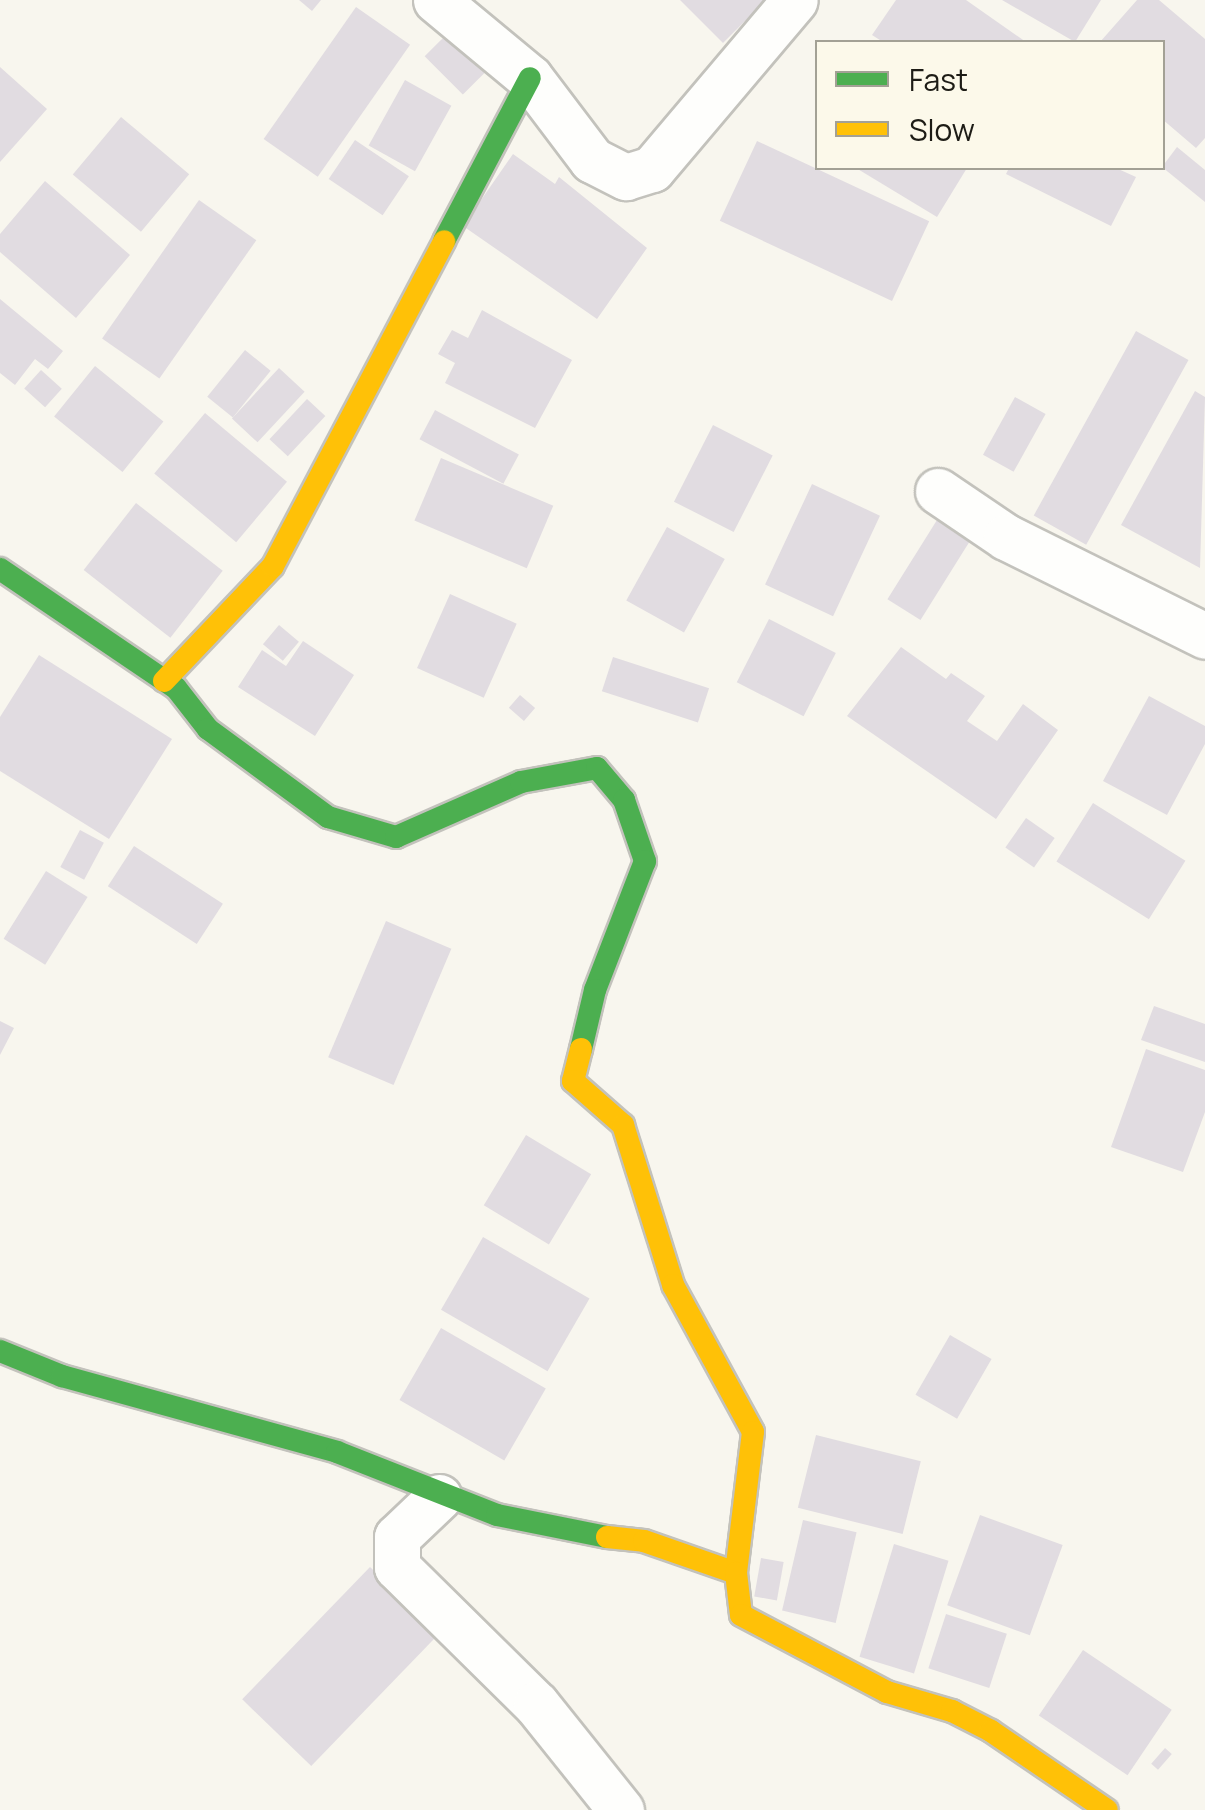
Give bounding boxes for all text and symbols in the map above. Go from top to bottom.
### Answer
legend [815,40,1165,170]
text: Fast [909,59,968,100]
text: Slow [909,109,975,150]

